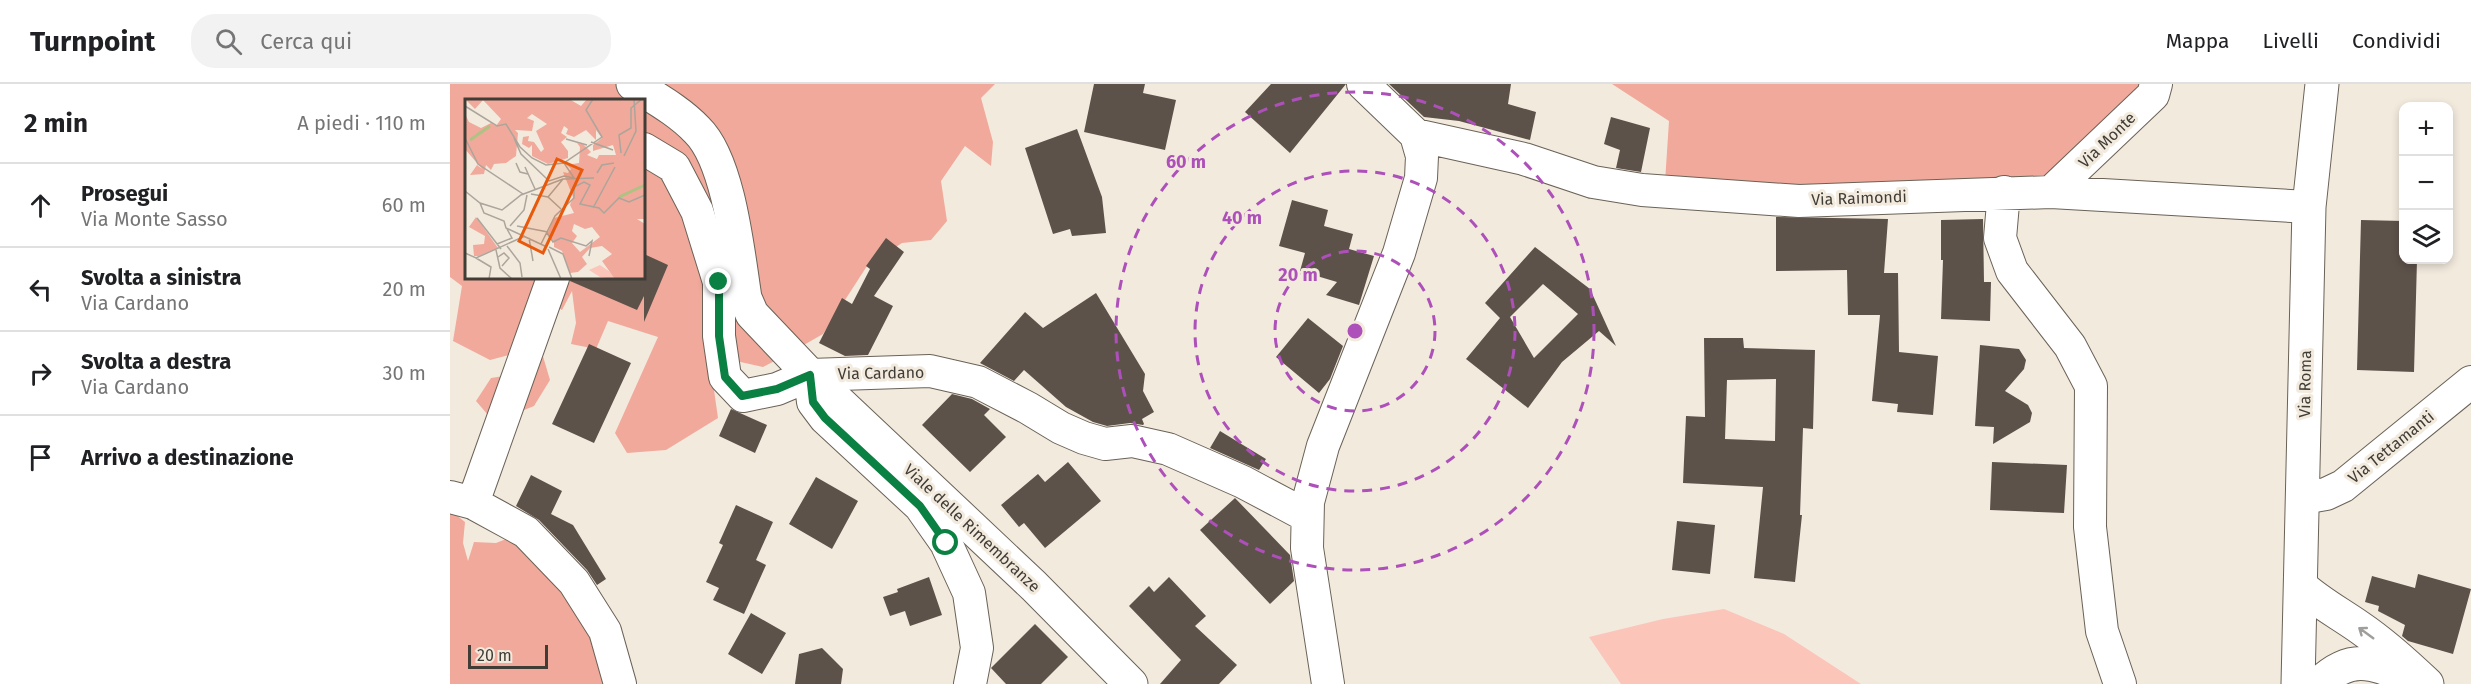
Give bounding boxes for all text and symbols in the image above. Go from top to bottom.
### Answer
search box [191,14,611,68]
text: Turnpoint [30,25,155,58]
icon: search [212,25,245,58]
text: Cerca qui [260,28,352,55]
text: Mappa [2166,28,2230,54]
text: Livelli [2263,28,2319,54]
text: Condividi [2352,28,2441,54]
inset map [465,99,645,279]
map controls [2399,102,2453,264]
button: + [2399,102,2453,156]
text: 2 min [24,108,88,139]
street label: Via Monte [2075,108,2139,172]
text: A piedi · 110 m [297,111,426,135]
text: 60 m [1166,151,1206,173]
button: − [2399,156,2453,210]
text: Prosegui [81,180,168,207]
street label: Via Raimondi [1811,187,1907,209]
icon: ahead [24,189,57,222]
text: 60 m [382,193,426,217]
text: Via Monte Sasso [81,207,228,231]
text: 40 m [1222,207,1262,229]
button: layers [2399,210,2453,264]
text: Svolta a sinistra [81,264,242,291]
text: 20 m [1278,264,1318,286]
route end [705,268,731,294]
icon: left [24,273,57,306]
text: 20 m [383,277,426,301]
text: Via Cardano [81,291,189,315]
centre of rings [1345,321,1365,341]
text: Svolta a destra [81,348,231,375]
street label: Via Roma [2295,350,2315,418]
icon: right [24,357,57,390]
text: 30 m [382,361,426,385]
street label: Via Cardano [838,363,924,383]
text: Via Cardano [81,375,189,399]
street label: Via Tettamanti [2344,407,2438,487]
icon: arrive [24,441,57,474]
text: Arrivo a destinazione [81,444,294,471]
street label: Viale delle Rimembranze [900,460,1044,596]
route start [932,529,958,555]
one-way arrow [2359,626,2375,639]
scale bar [468,642,548,670]
text: 20 m [477,646,512,665]

